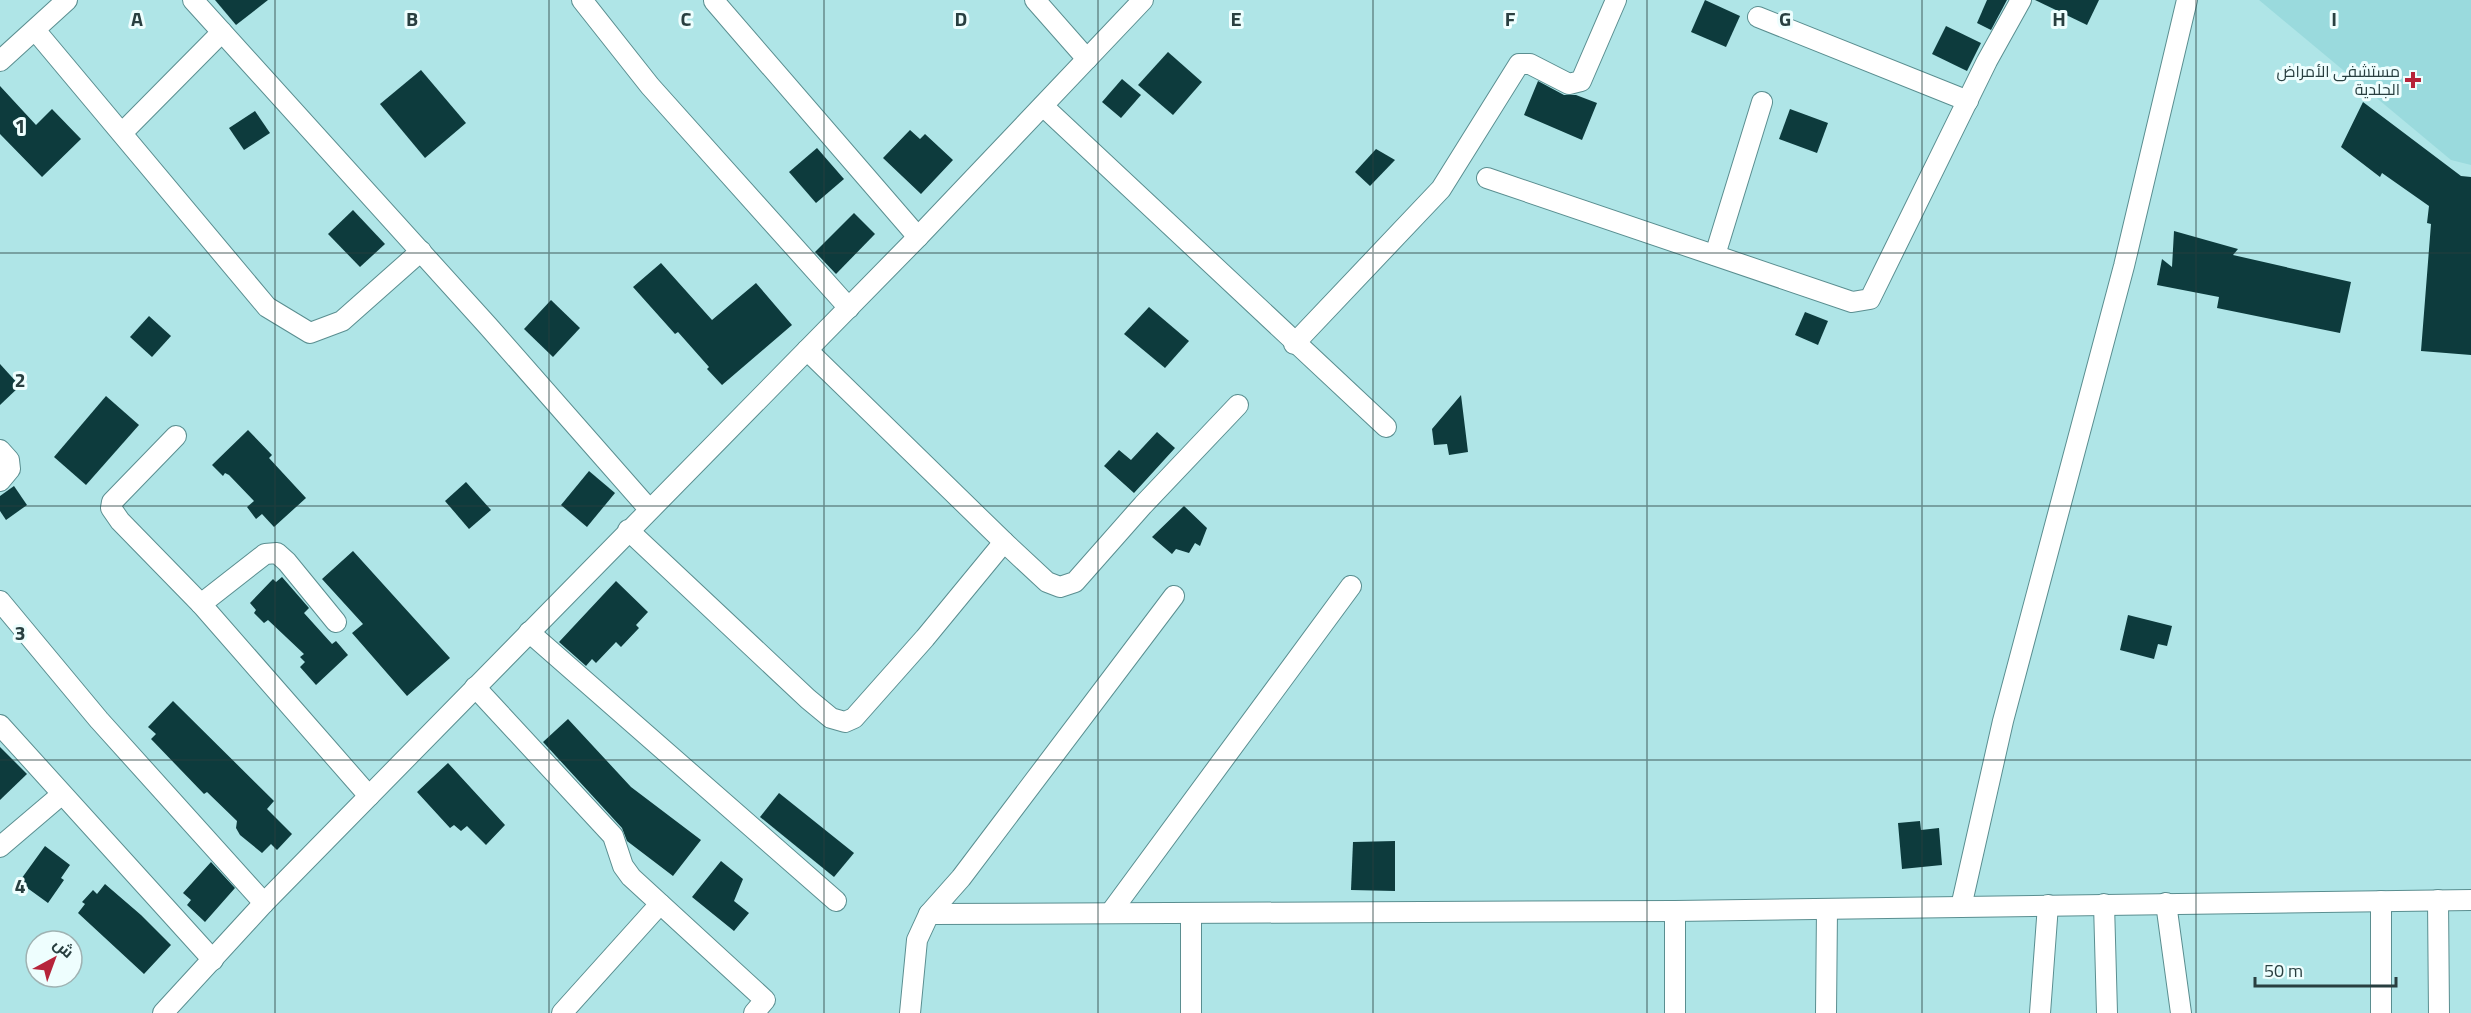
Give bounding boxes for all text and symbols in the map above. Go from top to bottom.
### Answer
text: A [131,3,143,34]
text: B [406,3,418,34]
text: C [681,3,692,34]
text: D [955,3,967,34]
text: E [1230,3,1242,34]
text: F [1505,3,1516,34]
text: G [1779,3,1791,34]
text: H [2052,3,2066,34]
text: I [2331,3,2337,34]
place label: مستشفى الأمراض الجلدية [2277,59,2400,101]
marker: مستشفى الأمراض الجلدية [2404,71,2422,89]
text: 1 [14,110,26,141]
text: 2 [14,364,26,395]
text: 3 [14,617,26,648]
text: 4 [14,870,26,901]
north arrow [24,929,84,989]
text: ش [48,932,79,963]
scale bar [2255,950,2396,988]
text: 50 m [2264,957,2303,984]

